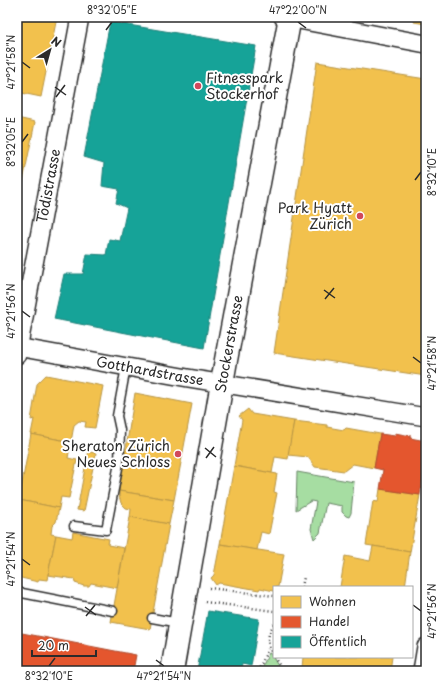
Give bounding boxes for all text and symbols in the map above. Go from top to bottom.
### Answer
text: 8°32'05"E [87,2,137,17]
text: 47°22'00"N [269,2,327,17]
north arrow [30,30,70,70]
text: N [48,32,65,51]
text: 47°21'58"N [3,34,18,89]
place label: Fitnesspark Stockerhof [206,67,284,104]
marker: Fitnesspark Stockerhof [193,81,203,91]
text: 8°32'05"E [3,117,18,167]
street label: Tödistrasse [31,147,65,225]
text: 8°32'10"E [424,148,439,196]
place label: Park Hyatt Zürich [278,197,352,234]
marker: Park Hyatt Zürich [355,211,365,221]
text: 47°21'56"N [3,283,18,339]
street label: Stockerstrasse [209,293,248,394]
text: 47°21'58"N [424,335,439,390]
street label: Gotthardstrasse [95,351,205,390]
place label: Sheraton Zürich Neues Schloss [62,435,170,472]
marker: Sheraton Zürich Neues Schloss [173,449,183,459]
text: 47°21'54"N [3,531,18,586]
text: 47°21'56"N [424,583,439,639]
legend [273,586,413,658]
text: Wohnen [309,592,356,610]
text: Handel [309,612,349,630]
scale bar [32,632,96,658]
text: Öffentlich [309,632,367,650]
text: 20 m [38,636,69,654]
text: 8°32'10"E [25,668,73,683]
text: 47°21'54"N [137,668,192,683]

